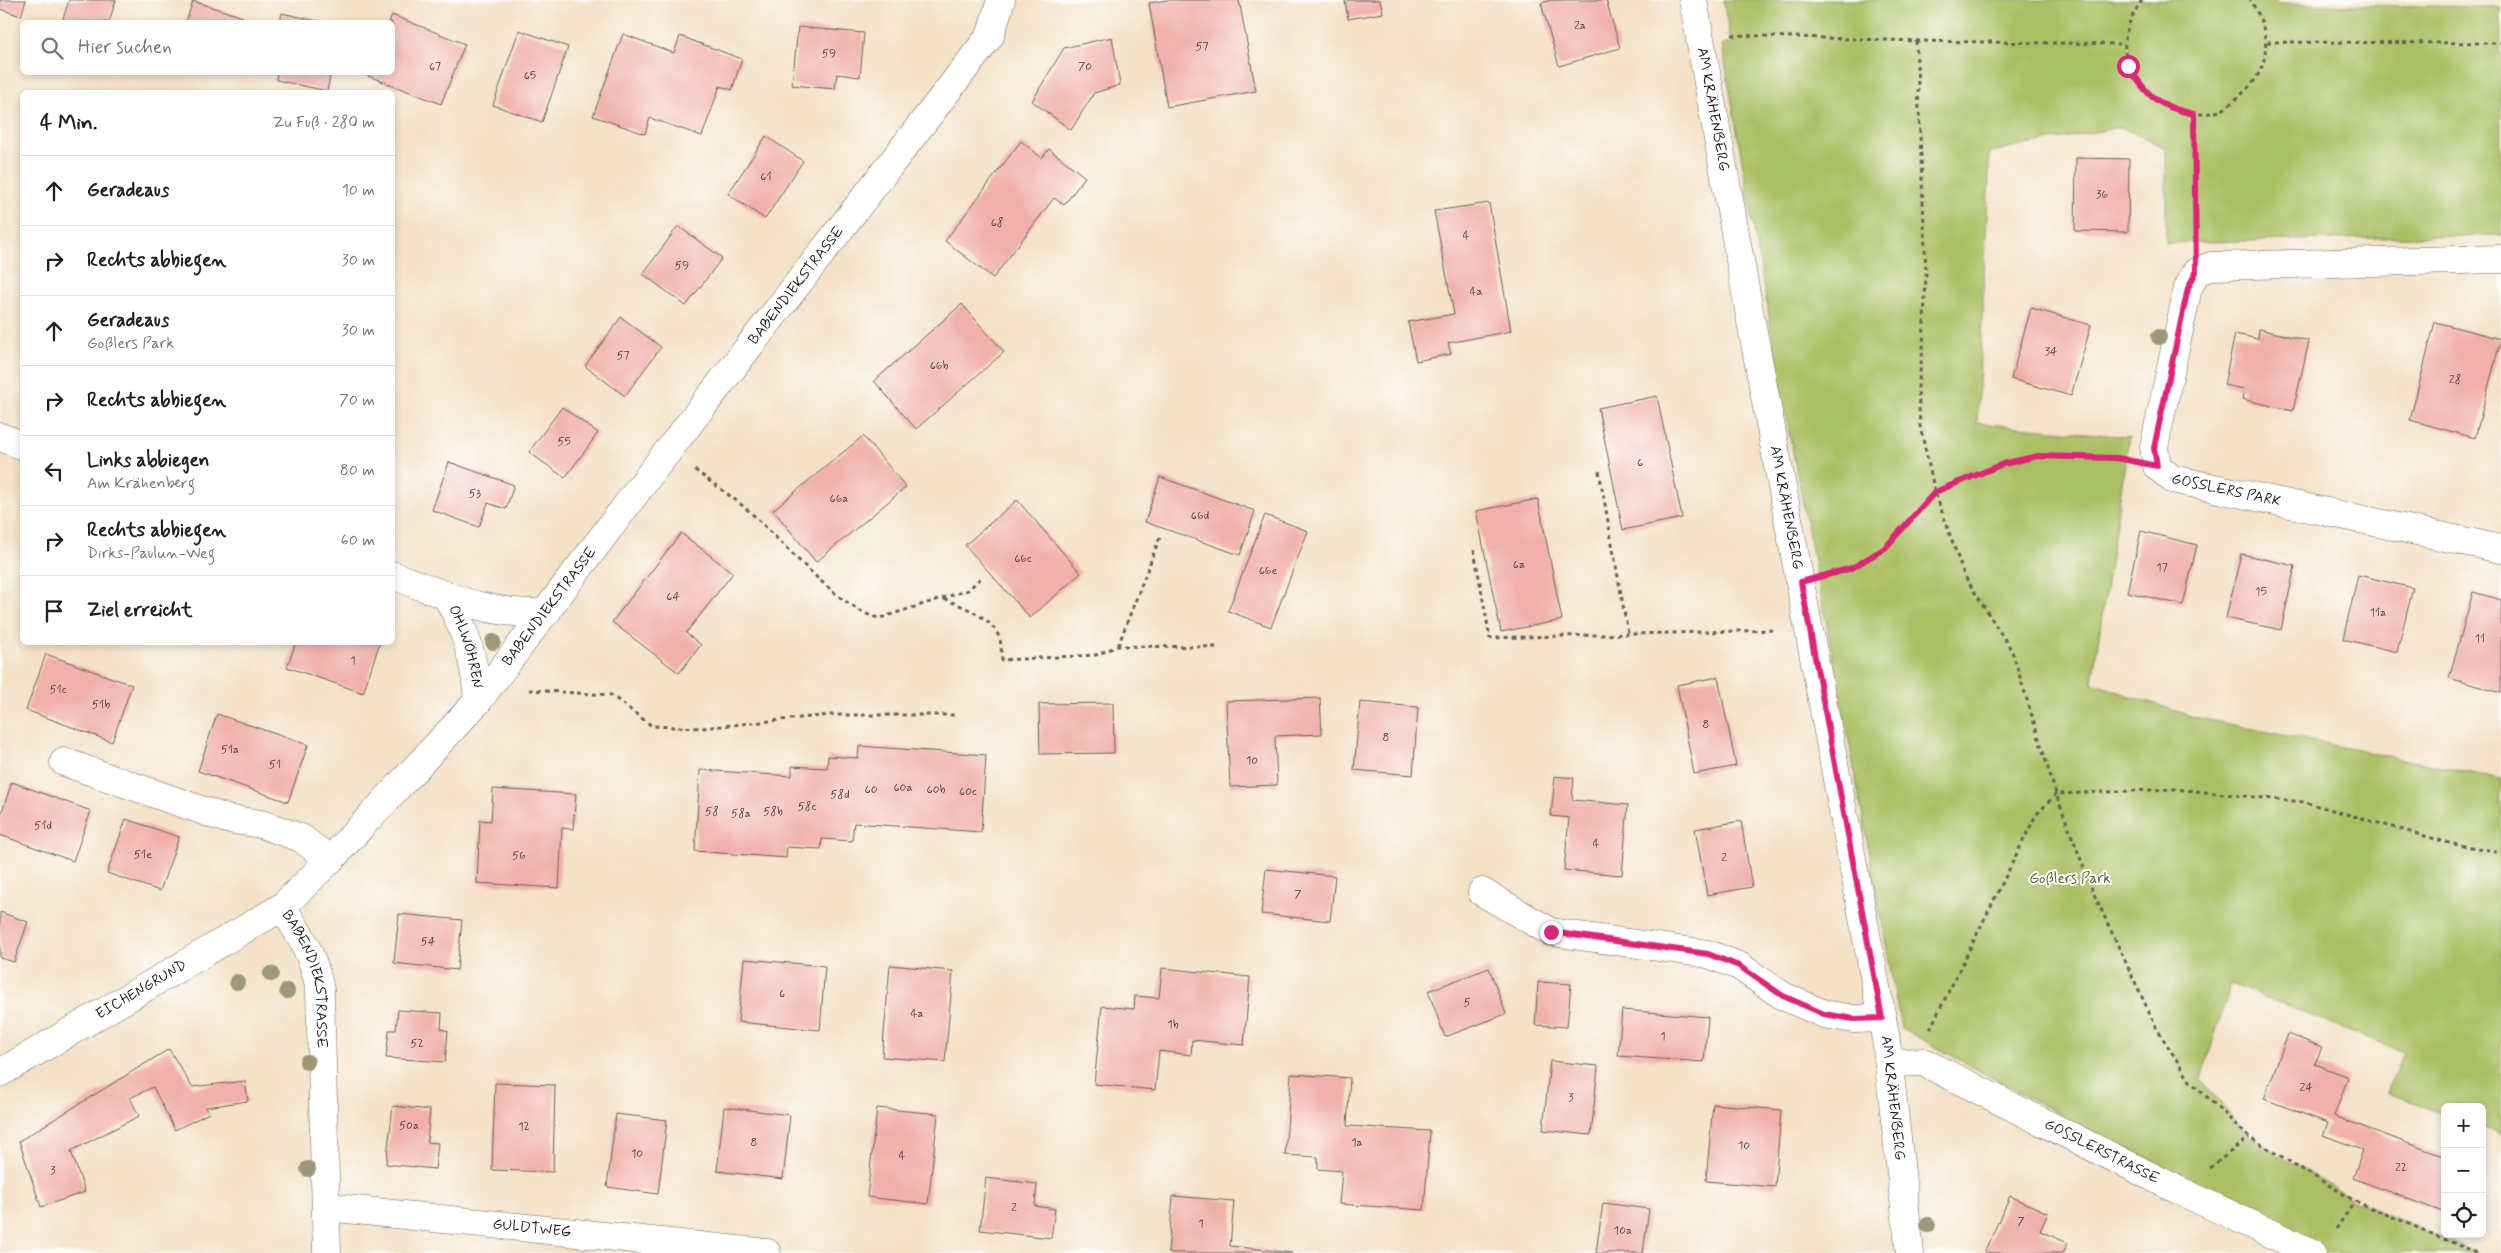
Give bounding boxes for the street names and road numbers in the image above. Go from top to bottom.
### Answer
street label: AM KRÄHENBERG [1692,46,1734,173]
street label: BABENDIEKSTRASSE [744,222,849,349]
street label: AM KRÄHENBERG [1765,444,1807,571]
street label: GOSSLERS PARK [2170,469,2283,512]
street label: BABENDIEKSTRASSE [498,543,601,670]
street label: OHLWÖHREN [443,602,487,690]
street label: BABENDIEKSTRASSE [277,906,332,1049]
street label: EICHENGRUND [92,955,190,1024]
street label: AM KRÄHENBERG [1876,1034,1909,1161]
street label: GOSSLERSTRASSE [2041,1114,2163,1189]
street label: GULDTWEG [492,1214,572,1242]

